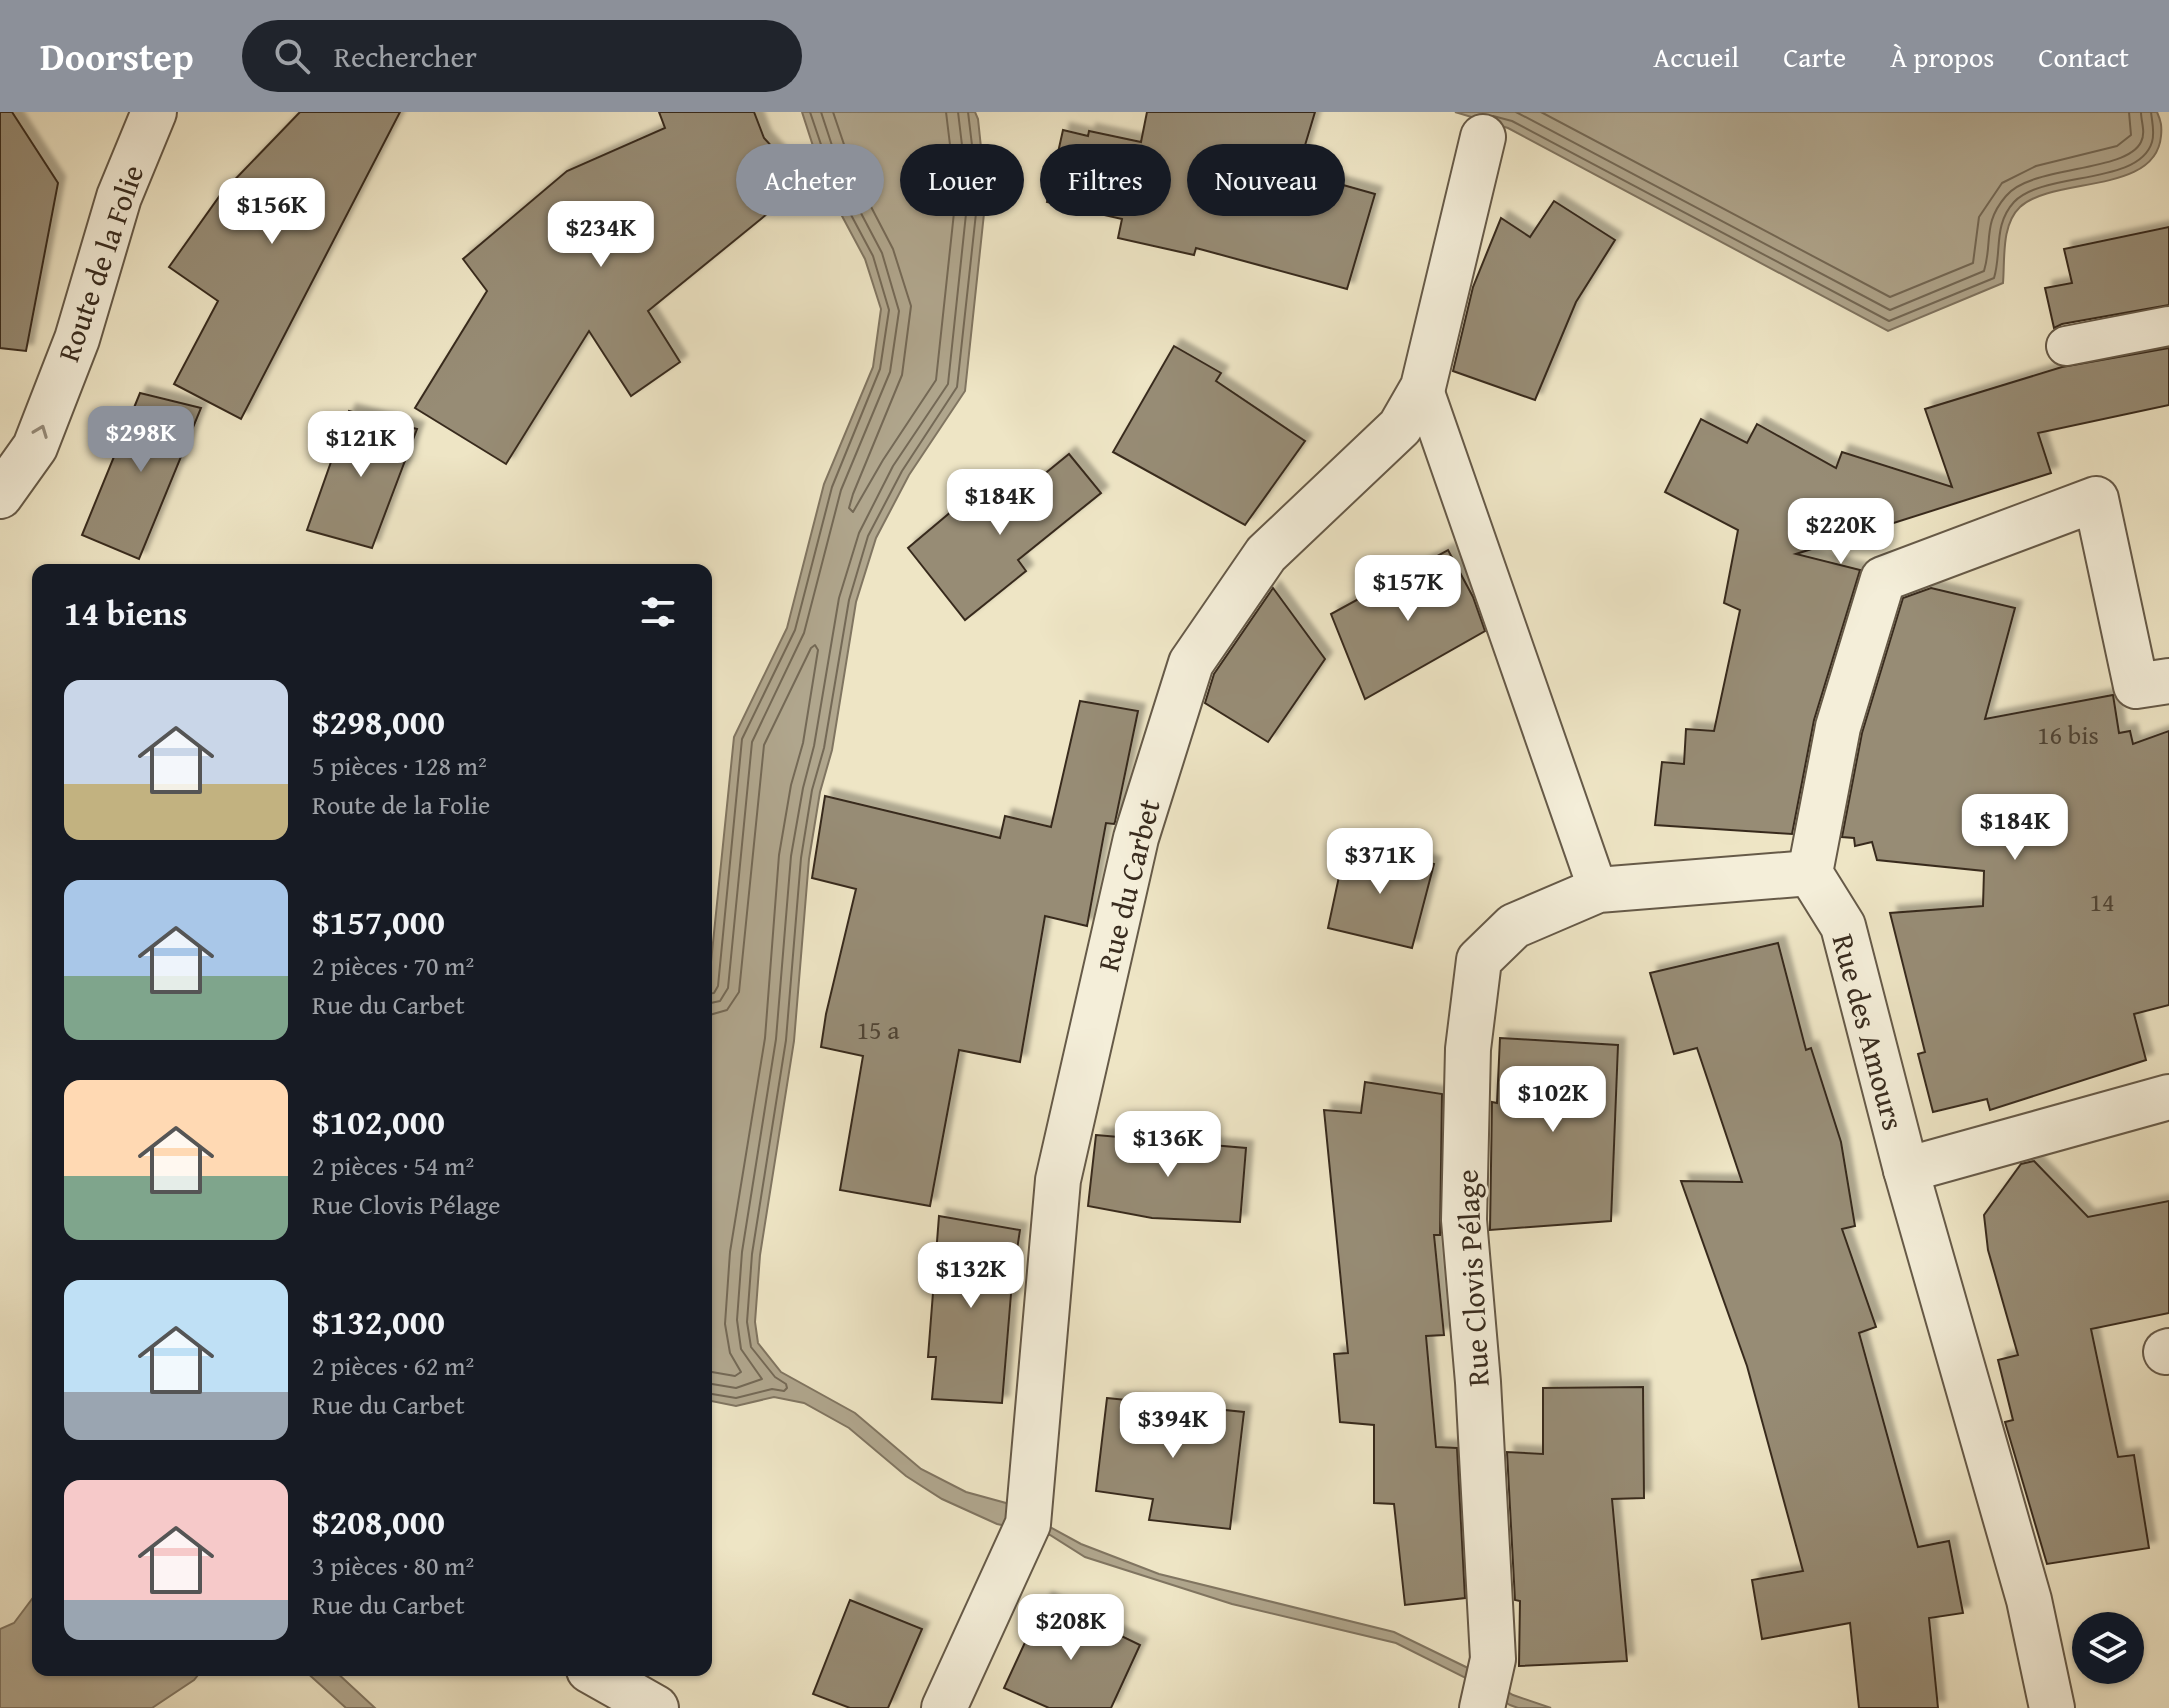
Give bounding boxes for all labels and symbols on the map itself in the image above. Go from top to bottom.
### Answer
street label: Route de la Folie [46,159,154,367]
pin: $156K [216,178,328,246]
pin: $234K [545,201,657,269]
pin: $298K [85,406,197,474]
pin: $121K [305,411,417,479]
one-way arrow [31,425,48,439]
pin: $184K [944,469,1056,537]
pin: $220K [1785,498,1897,566]
pin: $157K [1352,555,1464,623]
house number: 16 bis [2037,715,2099,754]
street label: Rue du Carbet [1085,794,1171,976]
pin: $184K [1959,794,2071,862]
pin: $371K [1324,828,1436,896]
house number: 14 [2089,882,2115,921]
street label: Rue des Amours [1822,929,1916,1135]
house number: 15 a [856,1010,900,1049]
pin: $102K [1497,1066,1609,1134]
pin: $136K [1112,1111,1224,1179]
street label: Rue Clovis Pélage [1444,1168,1500,1388]
pin: $132K [915,1242,1027,1310]
pin: $394K [1117,1392,1229,1460]
pin: $208K [1015,1594,1127,1662]

